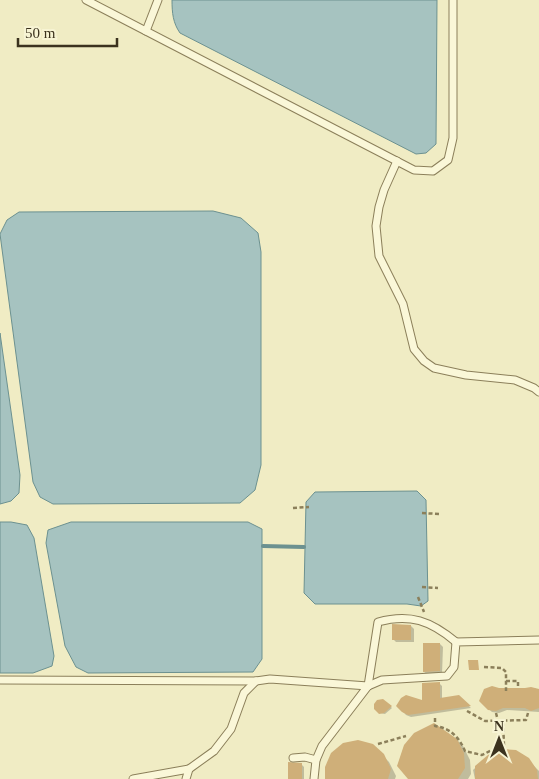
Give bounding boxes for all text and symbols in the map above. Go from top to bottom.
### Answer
scale bar [18,15,116,47]
text: 50 m [25,25,56,41]
north arrow [474,714,524,764]
text: N [494,719,504,734]

